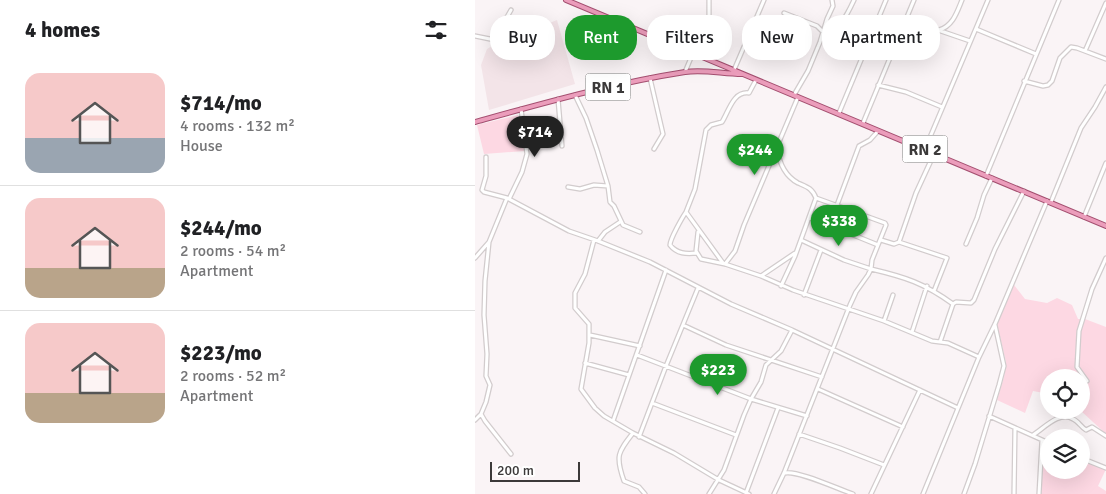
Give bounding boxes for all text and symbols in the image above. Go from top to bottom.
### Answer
chip: Buy [490,15,555,60]
chip: Rent [565,15,637,60]
chip: Filters [647,15,732,60]
chip: New [742,15,812,60]
chip: Apartment [822,15,940,60]
icon: filters [422,16,450,44]
text: 4 homes [25,17,100,43]
road number: RN 1 [585,74,631,100]
text: $714/mo [180,90,262,116]
icon: home [65,93,125,153]
text: 4 rooms · 132 m² [180,116,295,136]
pin: $714 [505,116,565,158]
text: $714 [518,122,552,142]
pin: $244 [725,134,785,176]
text: House [180,136,223,156]
road number: RN 2 [903,136,947,162]
text: $244 [738,140,772,160]
pin: $338 [809,204,869,247]
text: $338 [822,211,856,231]
text: $244/mo [180,215,262,241]
icon: home [65,218,125,278]
text: 2 rooms · 54 m² [180,241,286,261]
text: Apartment [180,261,253,281]
text: $223/mo [180,340,262,366]
icon: home [65,343,125,403]
pin: $223 [688,354,748,396]
text: $223 [701,360,735,380]
text: 2 rooms · 52 m² [180,366,286,386]
map controls [1040,369,1090,479]
button: locate [1040,369,1090,419]
text: Apartment [180,386,253,406]
button: layers [1040,429,1090,479]
scale bar [490,459,580,482]
text: 200 m [497,462,534,479]

